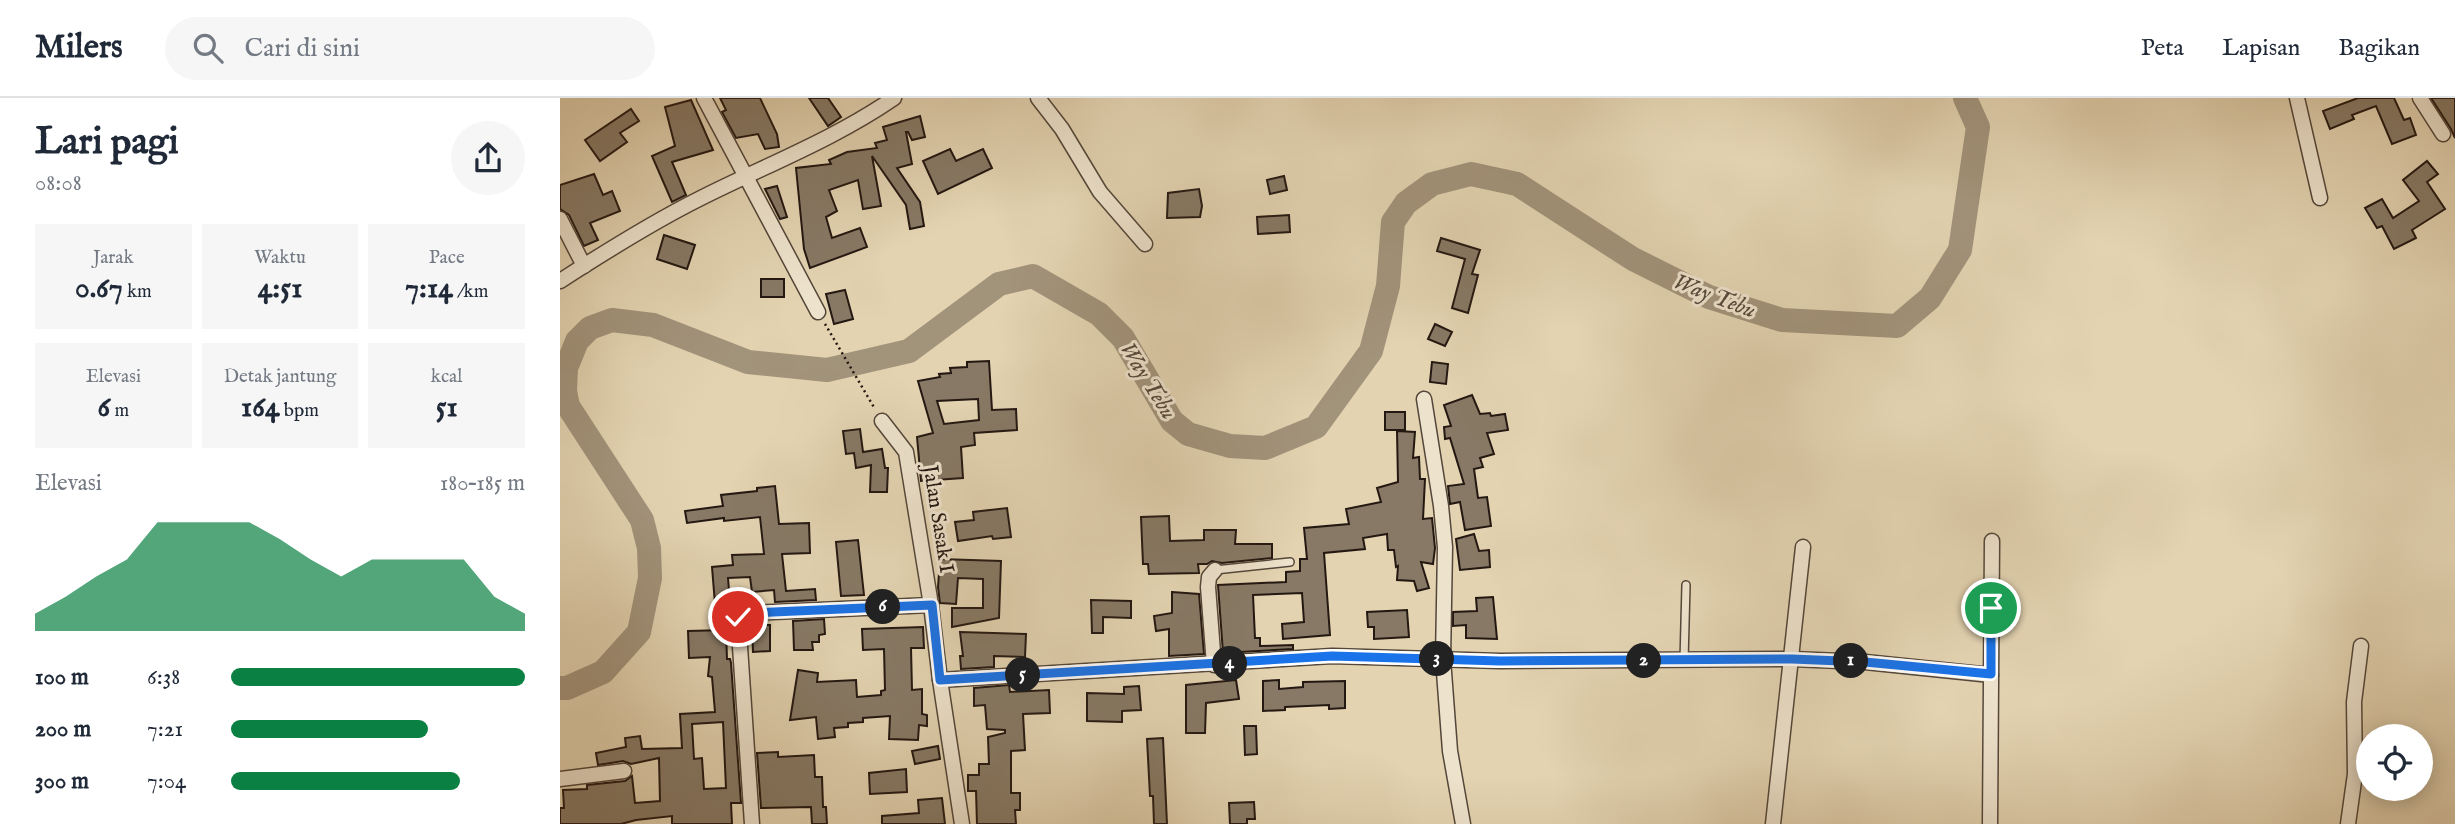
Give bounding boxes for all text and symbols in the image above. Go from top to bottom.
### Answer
search box [165,17,655,80]
text: Milers [35,27,123,69]
icon: search [189,29,227,67]
text: Cari di sini [245,32,360,65]
text: Peta [2141,33,2184,64]
text: Lapisan [2222,33,2300,64]
text: Bagikan [2338,33,2420,64]
text: Lari pagi [35,119,179,167]
button: share [451,121,525,195]
text: 08:08 [35,169,82,198]
text: Jarak [93,246,134,270]
text: Waktu [254,246,306,270]
text: Pace [429,246,465,270]
water label: Way Tebu [1669,267,1760,325]
text: 0.67 [75,270,123,308]
text: 4:51 [258,270,302,308]
text: 7:14 [405,270,453,308]
text: km [123,280,152,304]
text: /km [453,280,488,304]
water label: Way Tebu [1113,337,1183,425]
text: Elevasi [86,365,141,389]
text: Detak jantung [224,365,336,389]
text: kcal [431,365,463,389]
text: 6 [98,389,110,427]
text: 164 [241,389,280,427]
text: 51 [436,389,458,427]
text: m [110,399,129,423]
text: bpm [280,399,319,423]
street label: Jalan Sasak I [915,461,959,575]
text: Elevasi [35,469,102,498]
text: 180–185 m [440,469,525,498]
pin [1961,578,2021,638]
pin [708,587,768,647]
pin: 6 [866,589,900,624]
icon: arrive [1972,589,2010,627]
text: 6 [878,594,887,618]
icon: check [719,598,757,636]
pin: 3 [1420,642,1454,676]
pin: 2 [1626,644,1662,678]
pin: 1 [1834,644,1868,678]
pin: 4 [1212,646,1248,682]
text: 3 [1433,646,1440,670]
text: 2 [1639,648,1648,672]
text: 1 [1847,648,1854,672]
text: 4 [1225,651,1234,675]
pin: 5 [1006,658,1040,692]
text: 5 [1019,662,1026,686]
text: 100 m [35,663,89,692]
text: 6:38 [147,663,180,692]
text: 200 m [35,715,91,744]
text: 7:21 [147,715,183,744]
map controls [2356,724,2433,801]
button: locate [2356,724,2433,801]
text: 300 m [35,767,89,796]
text: 7:04 [147,767,186,796]

